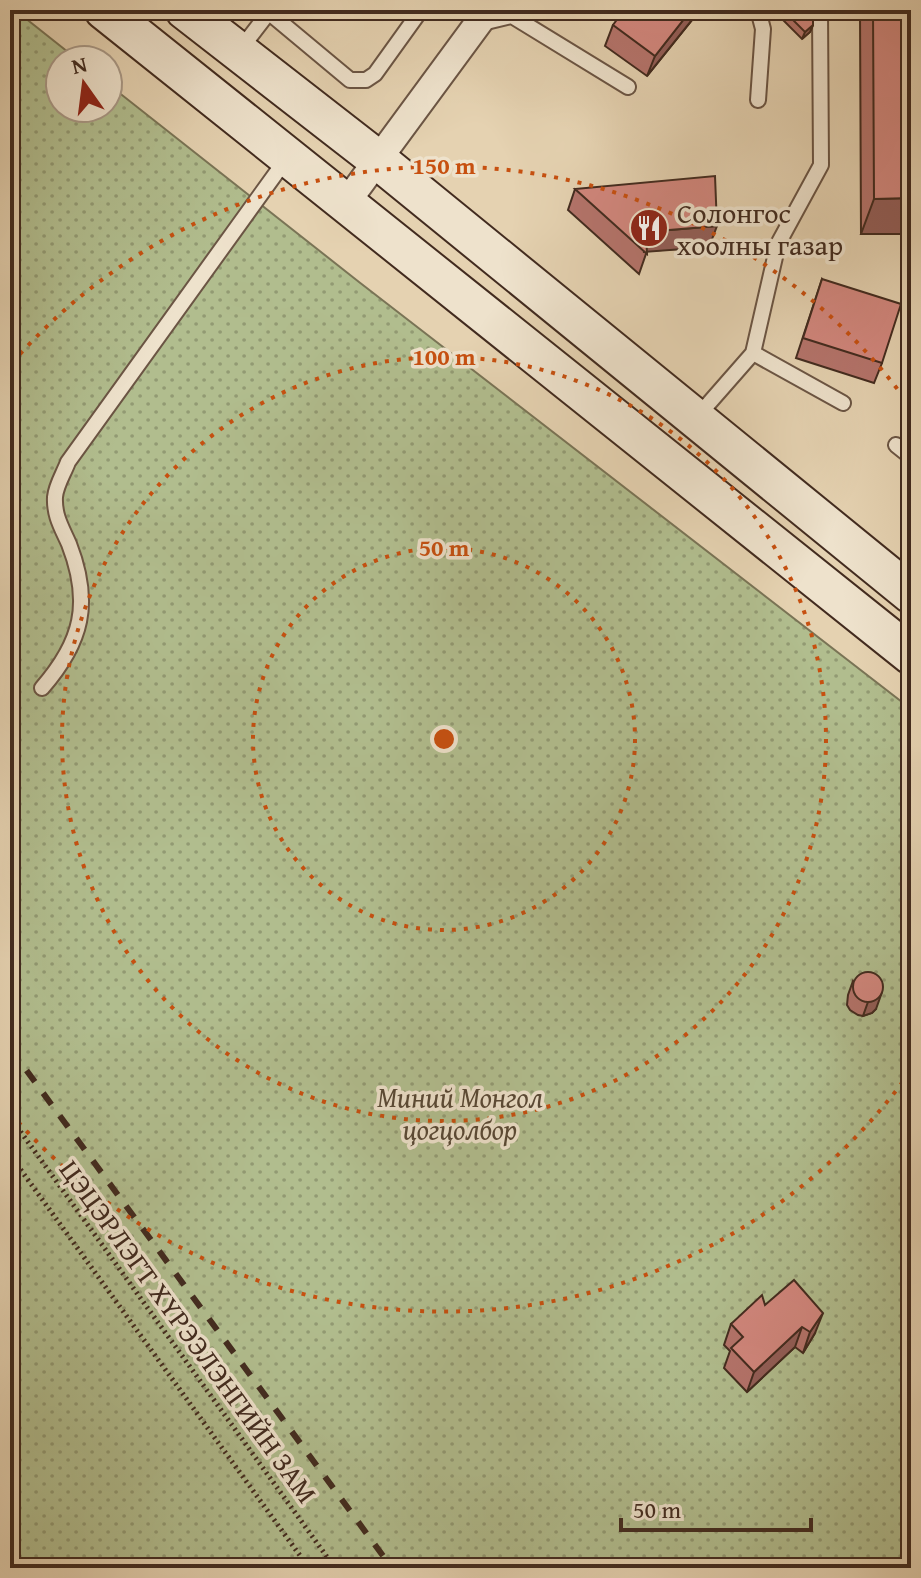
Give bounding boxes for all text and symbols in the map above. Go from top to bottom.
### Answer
north arrow [44,44,124,124]
text: N [68,47,90,82]
text: 150 m [412,148,476,183]
place label: Солонгос хоолны газар [677,192,843,265]
restaurant icon: Солонгос хоолны газар [628,207,670,249]
text: 100 m [412,339,476,374]
text: 50 m [419,530,470,565]
centre of rings [430,725,458,753]
park label: Миний Монгол цогцолбор [377,1076,543,1149]
street label: ЦЭЦЭРЛЭГТ ХҮРЭЭЛЭНГИЙН ЗАМ [50,1151,328,1511]
scale bar [621,1482,811,1532]
text: 50 m [633,1492,681,1527]

